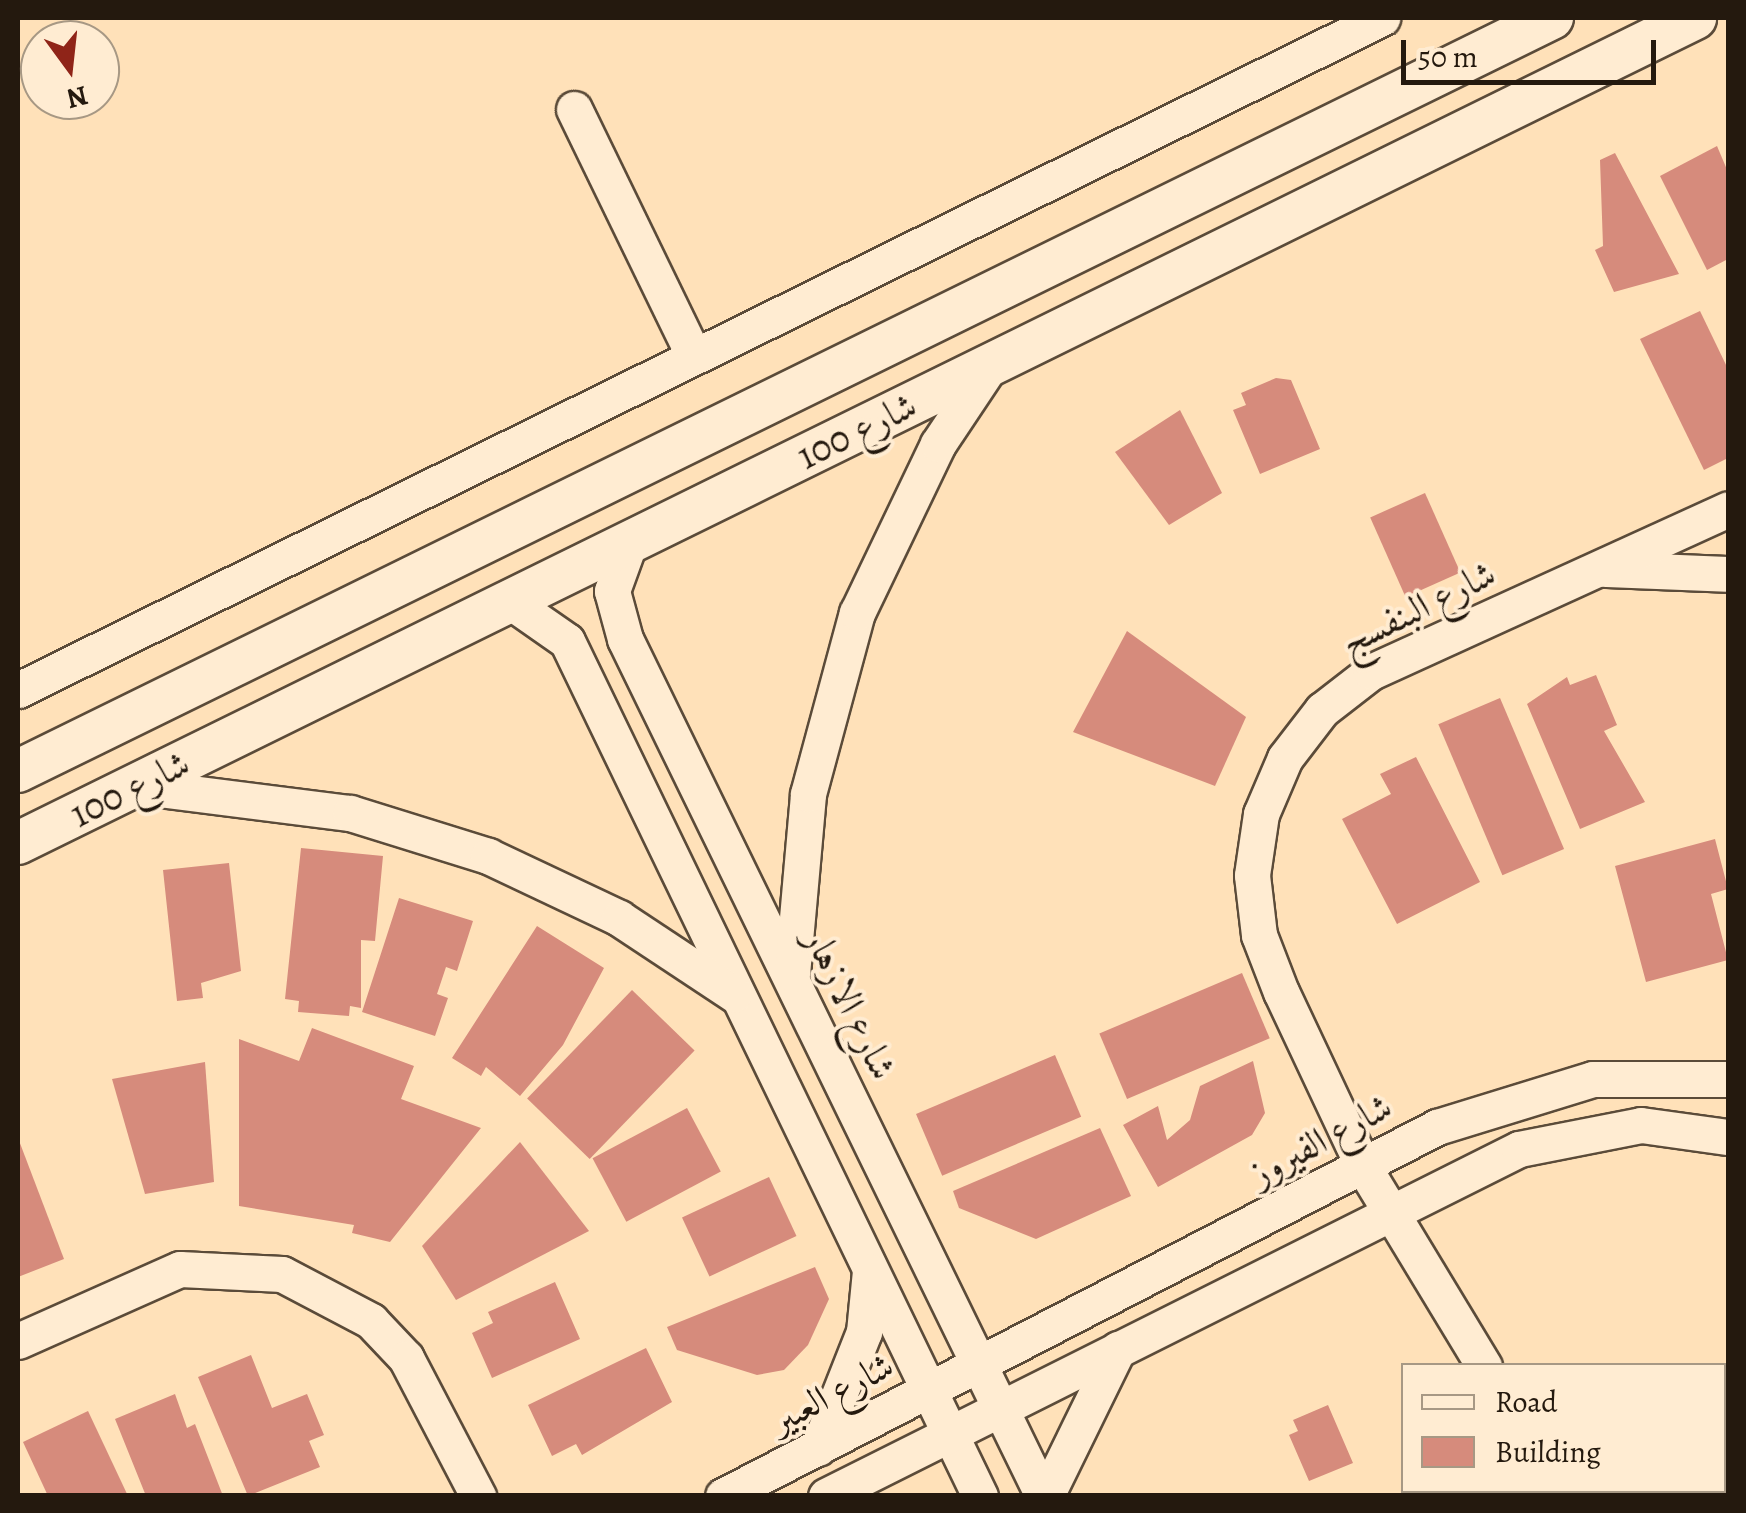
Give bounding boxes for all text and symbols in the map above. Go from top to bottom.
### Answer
north arrow [20,20,120,120]
scale bar [1406,20,1661,82]
text: 50 m [1418,37,1478,77]
text: N [62,76,92,118]
street label: شارع 100 [790,383,924,479]
street label: شارع البنفسج [1333,551,1503,665]
street label: شارع 100 [63,741,197,837]
street label: شارع الازهار [794,921,906,1087]
street label: شارع الفيروز [1242,1084,1400,1196]
street label: شارع العبير [763,1343,901,1443]
legend [1401,1363,1726,1493]
text: Road [1495,1382,1557,1422]
text: Building [1495,1432,1601,1472]

